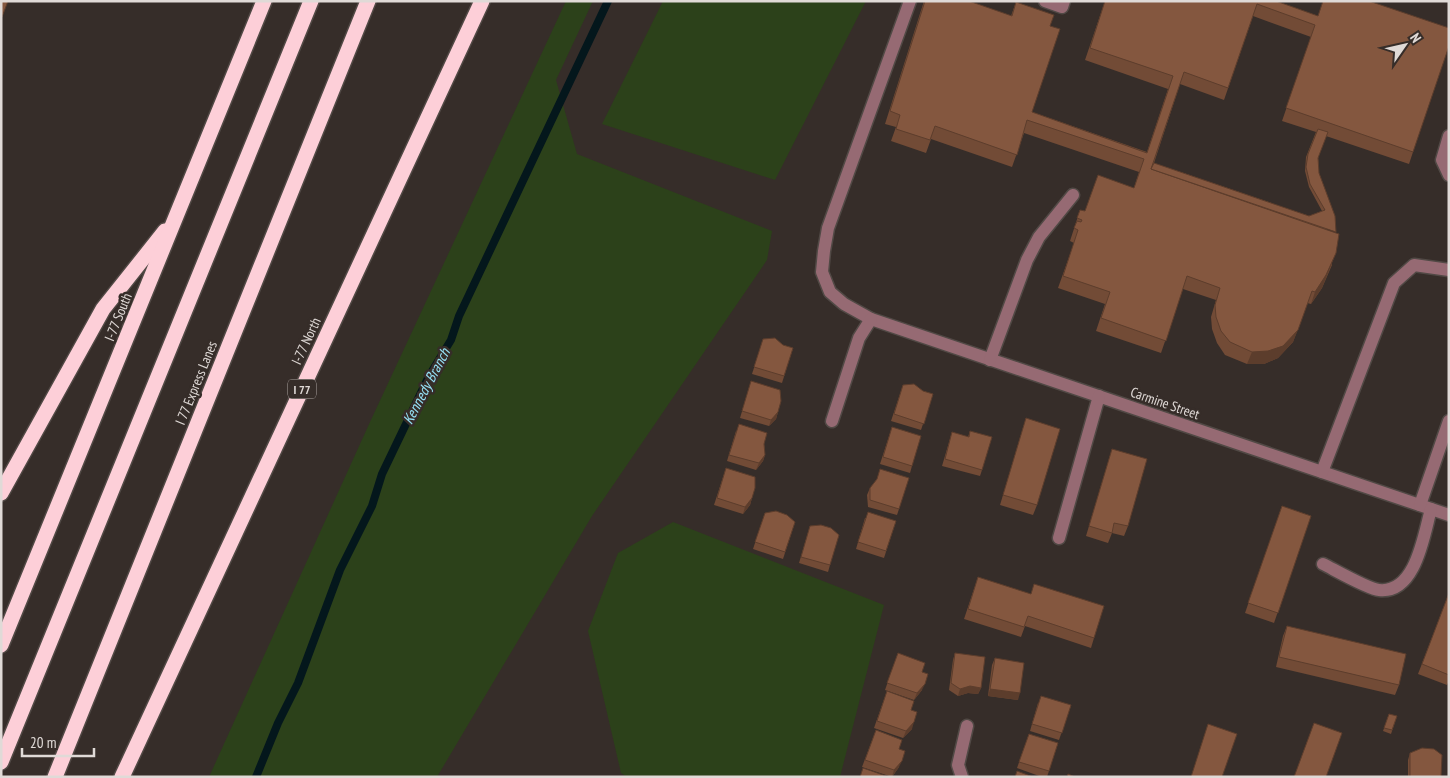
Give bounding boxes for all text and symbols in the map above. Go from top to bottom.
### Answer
north arrow [1380,20,1430,70]
text: N [1406,30,1425,46]
street label: I-77 South [100,290,136,344]
street label: I-77 North [287,315,325,367]
street label: I 77 Express Lanes [171,338,221,428]
water label: Kennedy Branch [398,344,455,427]
road number: I 77 [288,379,316,398]
street label: Carmine Street [1128,383,1202,423]
scale bar [22,726,95,758]
text: 20 m [30,733,56,752]

